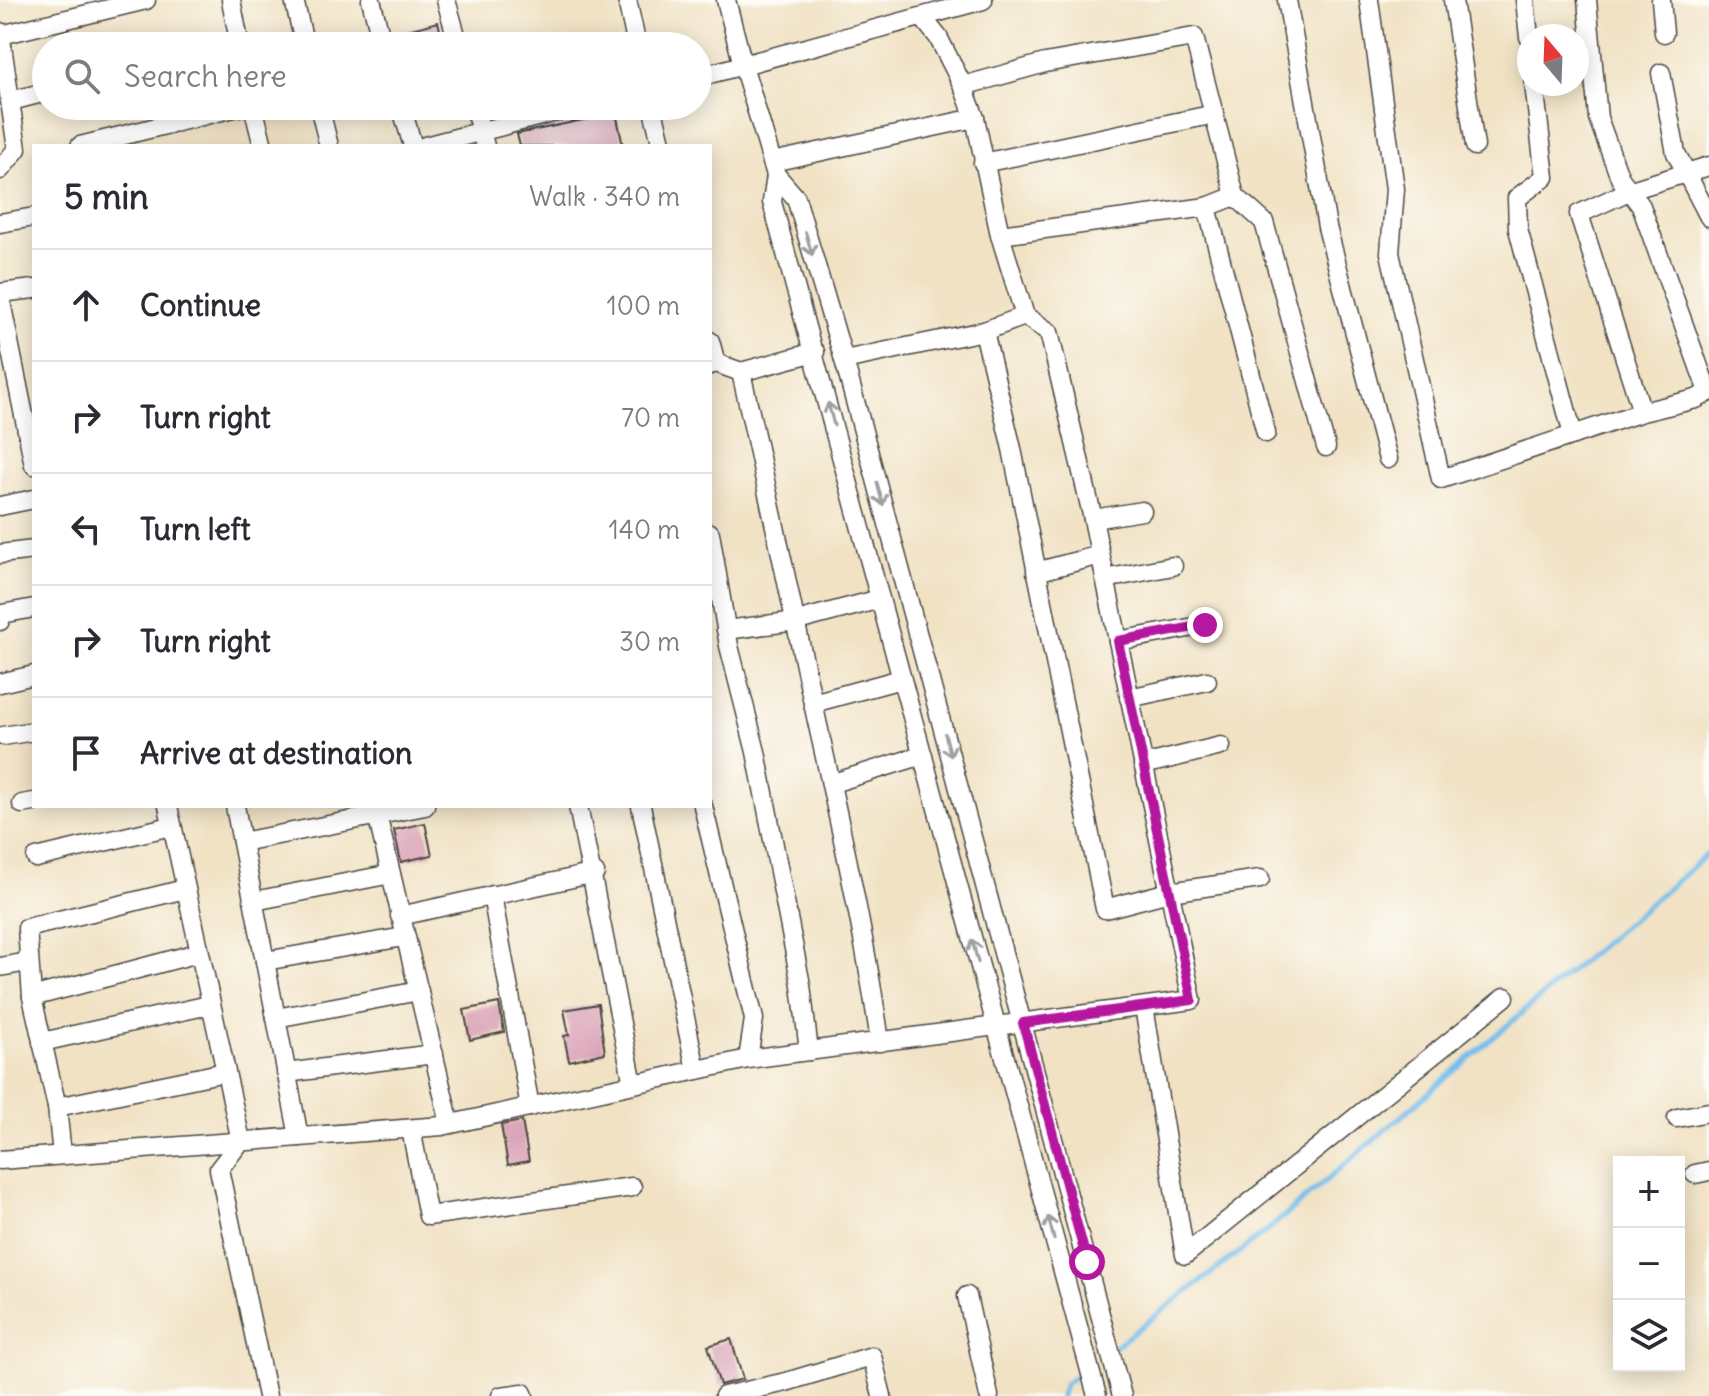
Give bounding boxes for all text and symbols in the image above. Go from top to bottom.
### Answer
north arrow [1517,24,1589,96]
search box [32,32,712,120]
icon: search [60,54,104,98]
text: Search here [124,57,287,95]
text: 5 min [64,175,149,218]
text: Walk · 340 m [529,180,680,213]
one-way arrow [803,231,818,256]
icon: ahead [64,283,108,327]
text: Continue [140,286,261,324]
text: 100 m [606,289,680,322]
icon: right [64,395,108,439]
text: Turn right [140,398,271,436]
text: 70 m [621,401,680,434]
one-way arrow [823,402,838,428]
one-way arrow [873,481,888,507]
icon: left [64,507,108,551]
text: Turn left [140,510,251,548]
text: 140 m [609,513,680,546]
route end [1187,607,1223,643]
icon: right [64,619,108,663]
text: Turn right [140,622,271,660]
text: 30 m [619,625,680,658]
icon: arrive [64,731,108,775]
one-way arrow [941,732,956,758]
text: Arrive at destination [140,734,412,772]
one-way arrow [967,939,982,965]
map controls [1613,1156,1685,1372]
button: + [1613,1156,1685,1228]
one-way arrow [1043,1216,1058,1242]
button: − [1613,1228,1685,1300]
route start [1069,1244,1105,1280]
button: layers [1613,1300,1685,1372]

